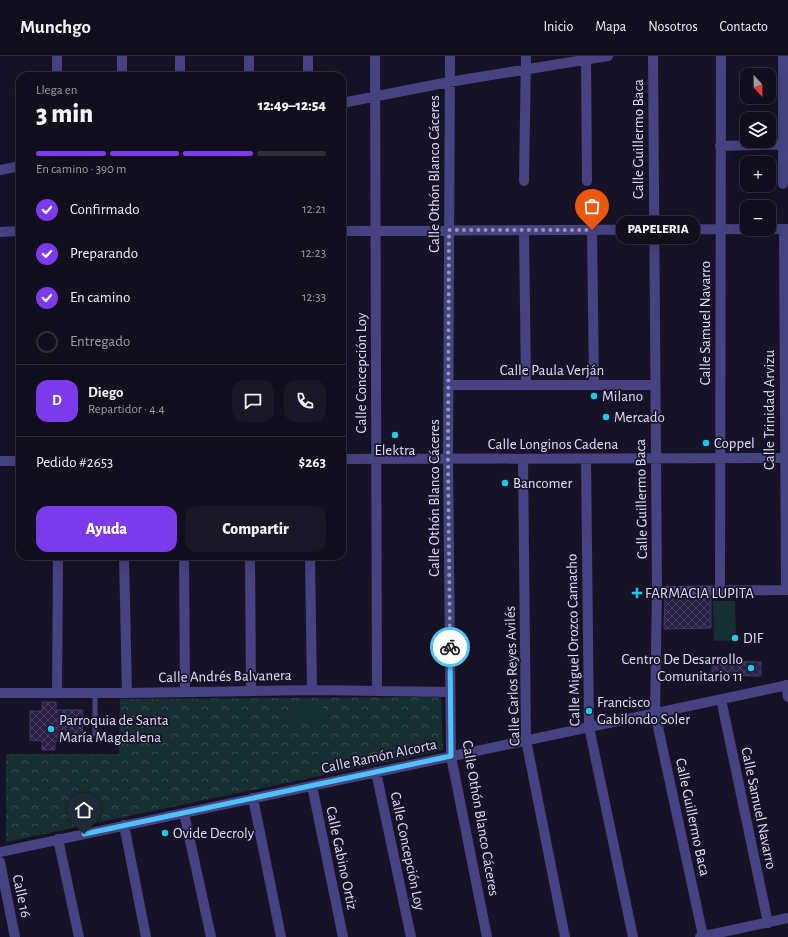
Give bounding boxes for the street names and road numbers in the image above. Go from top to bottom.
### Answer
street label: Calle Guillermo Baca [631,79,646,199]
street label: Calle Othón Blanco Cáceres [427,95,442,253]
street label: Calle Samuel Navarro [698,261,713,385]
street label: Calle Concepción Loy [354,312,369,433]
street label: Calle Trinidad Arvizu [762,350,777,470]
street label: Calle Paula Verján [500,363,604,378]
street label: Calle Othón Blanco Cáceres [427,419,442,577]
street label: Calle Longinos Cadena [488,437,618,452]
street label: Calle Guillermo Baca [633,439,650,559]
street label: Calle Miguel Orozco Camacho [564,554,583,726]
street label: Calle Carlos Reyes Avilés [503,606,522,746]
street label: Calle Andrés Balvanera [158,668,292,685]
street label: Calle Ramón Alcorta [320,737,438,776]
street label: Calle Othón Blanco Cáceres [459,739,502,897]
street label: Calle Samuel Navarro [738,746,779,871]
street label: Calle Guillermo Baca [673,757,712,877]
street label: Calle Concepción Loy [388,790,428,912]
street label: Calle Gabino Ortiz [323,805,360,911]
street label: Calle 16 [10,873,33,919]

